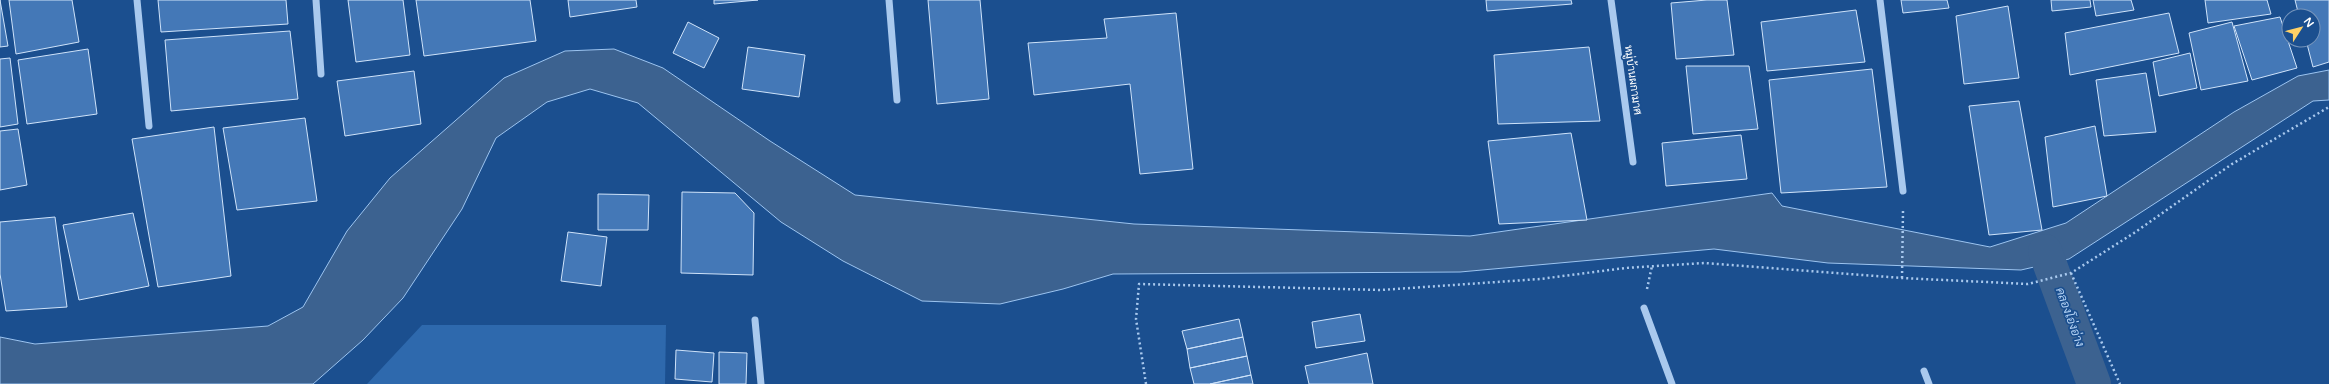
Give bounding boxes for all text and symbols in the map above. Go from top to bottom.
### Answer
north arrow [2281,8,2321,48]
text: N [2301,15,2317,30]
street label: หมู่บ้านผกามาศ [1621,44,1645,116]
water label: คลองโอ่งอ่าง [2053,285,2088,349]

